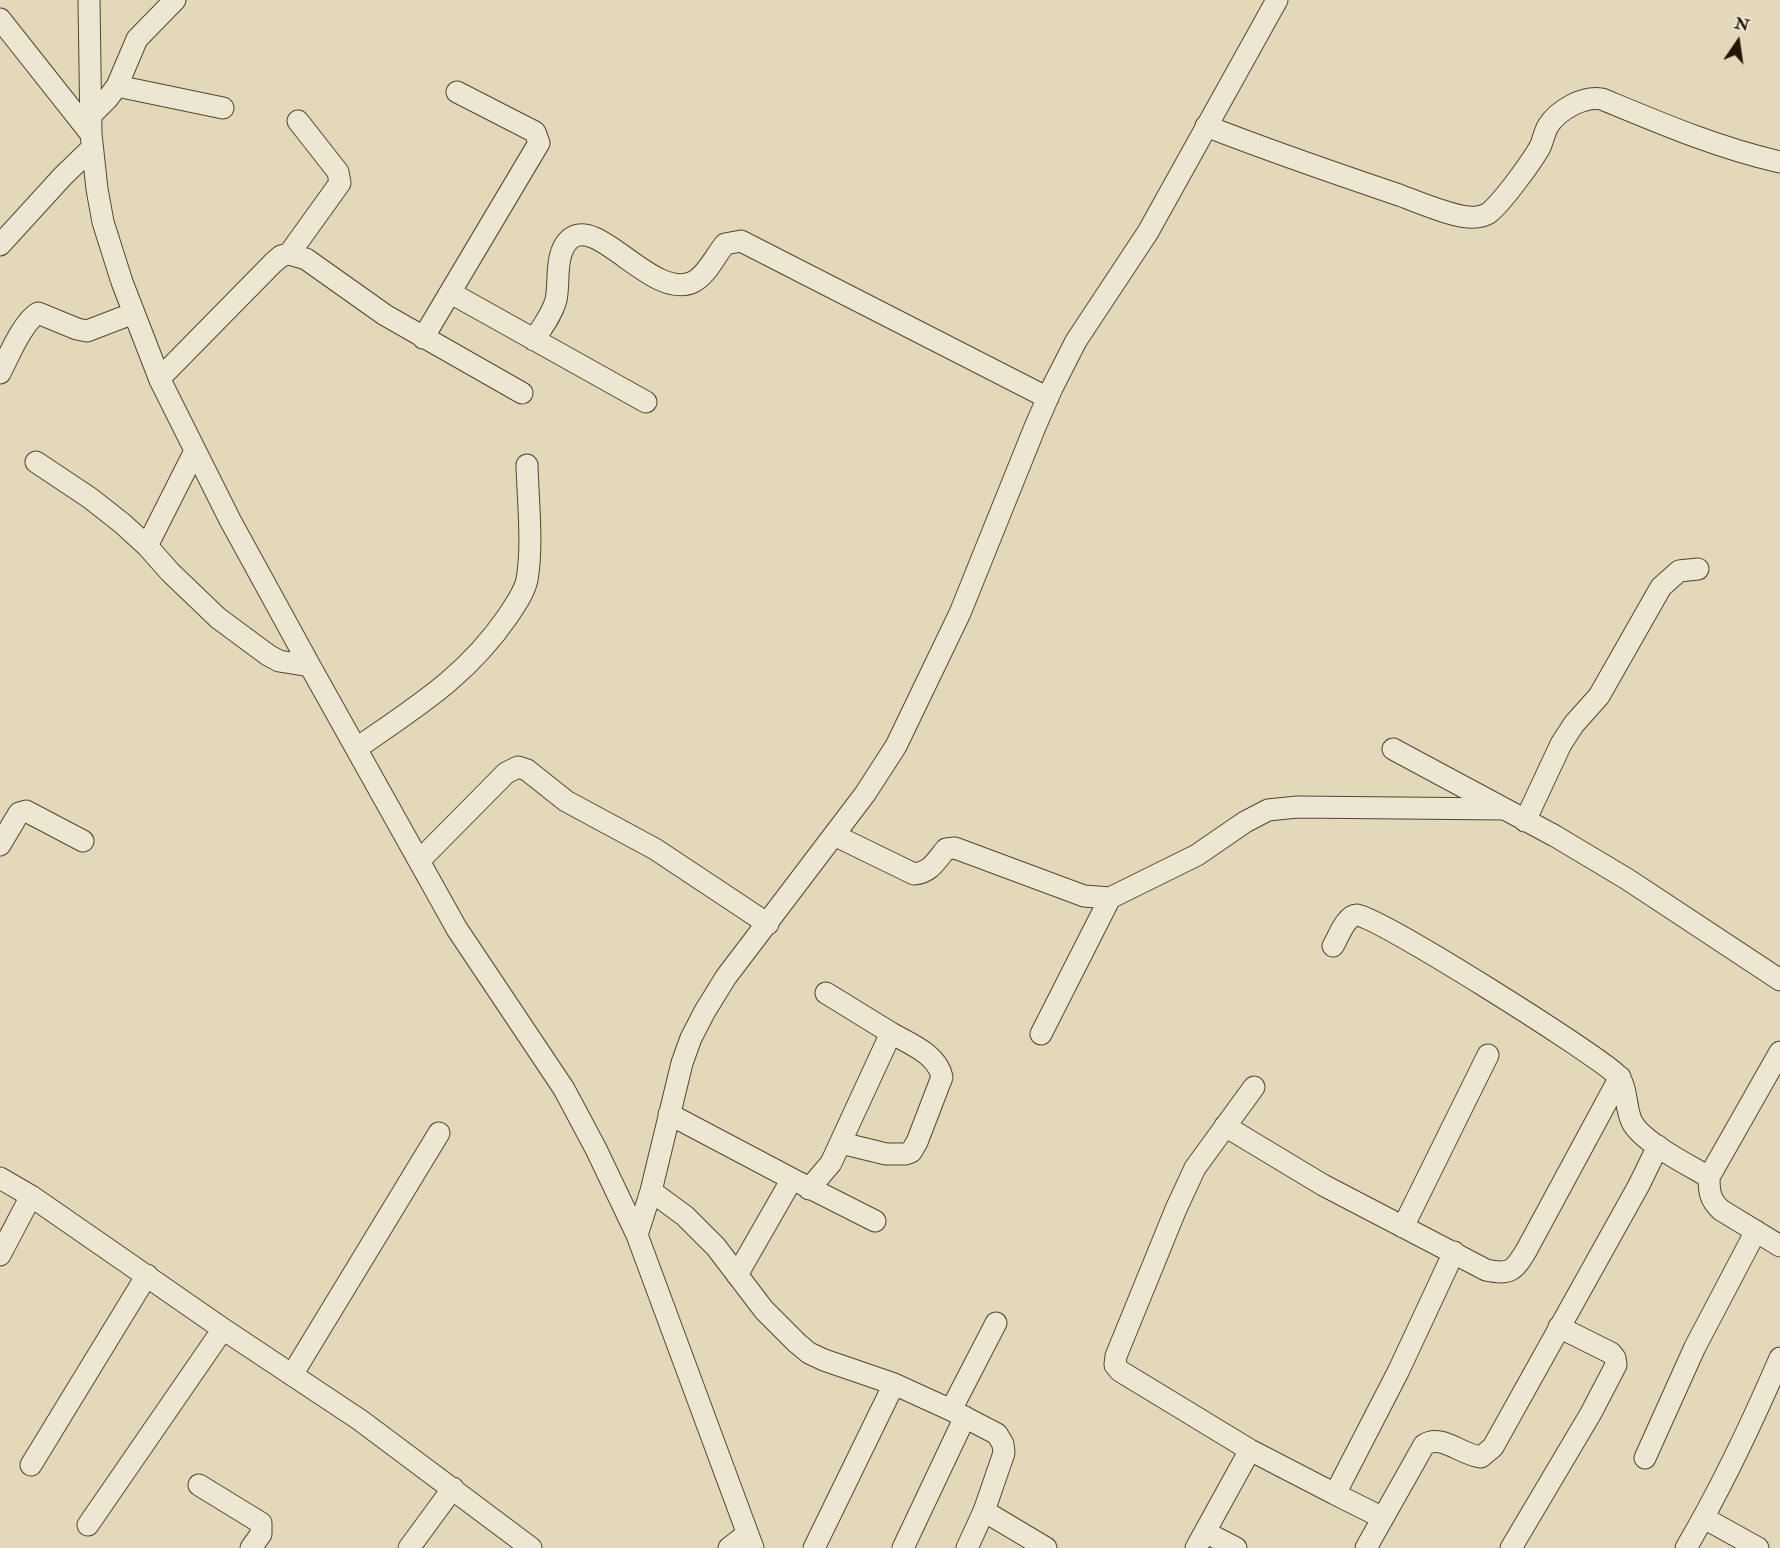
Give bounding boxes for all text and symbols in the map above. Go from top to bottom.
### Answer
north arrow [1708,12,1768,72]
text: N [1733,13,1751,36]

